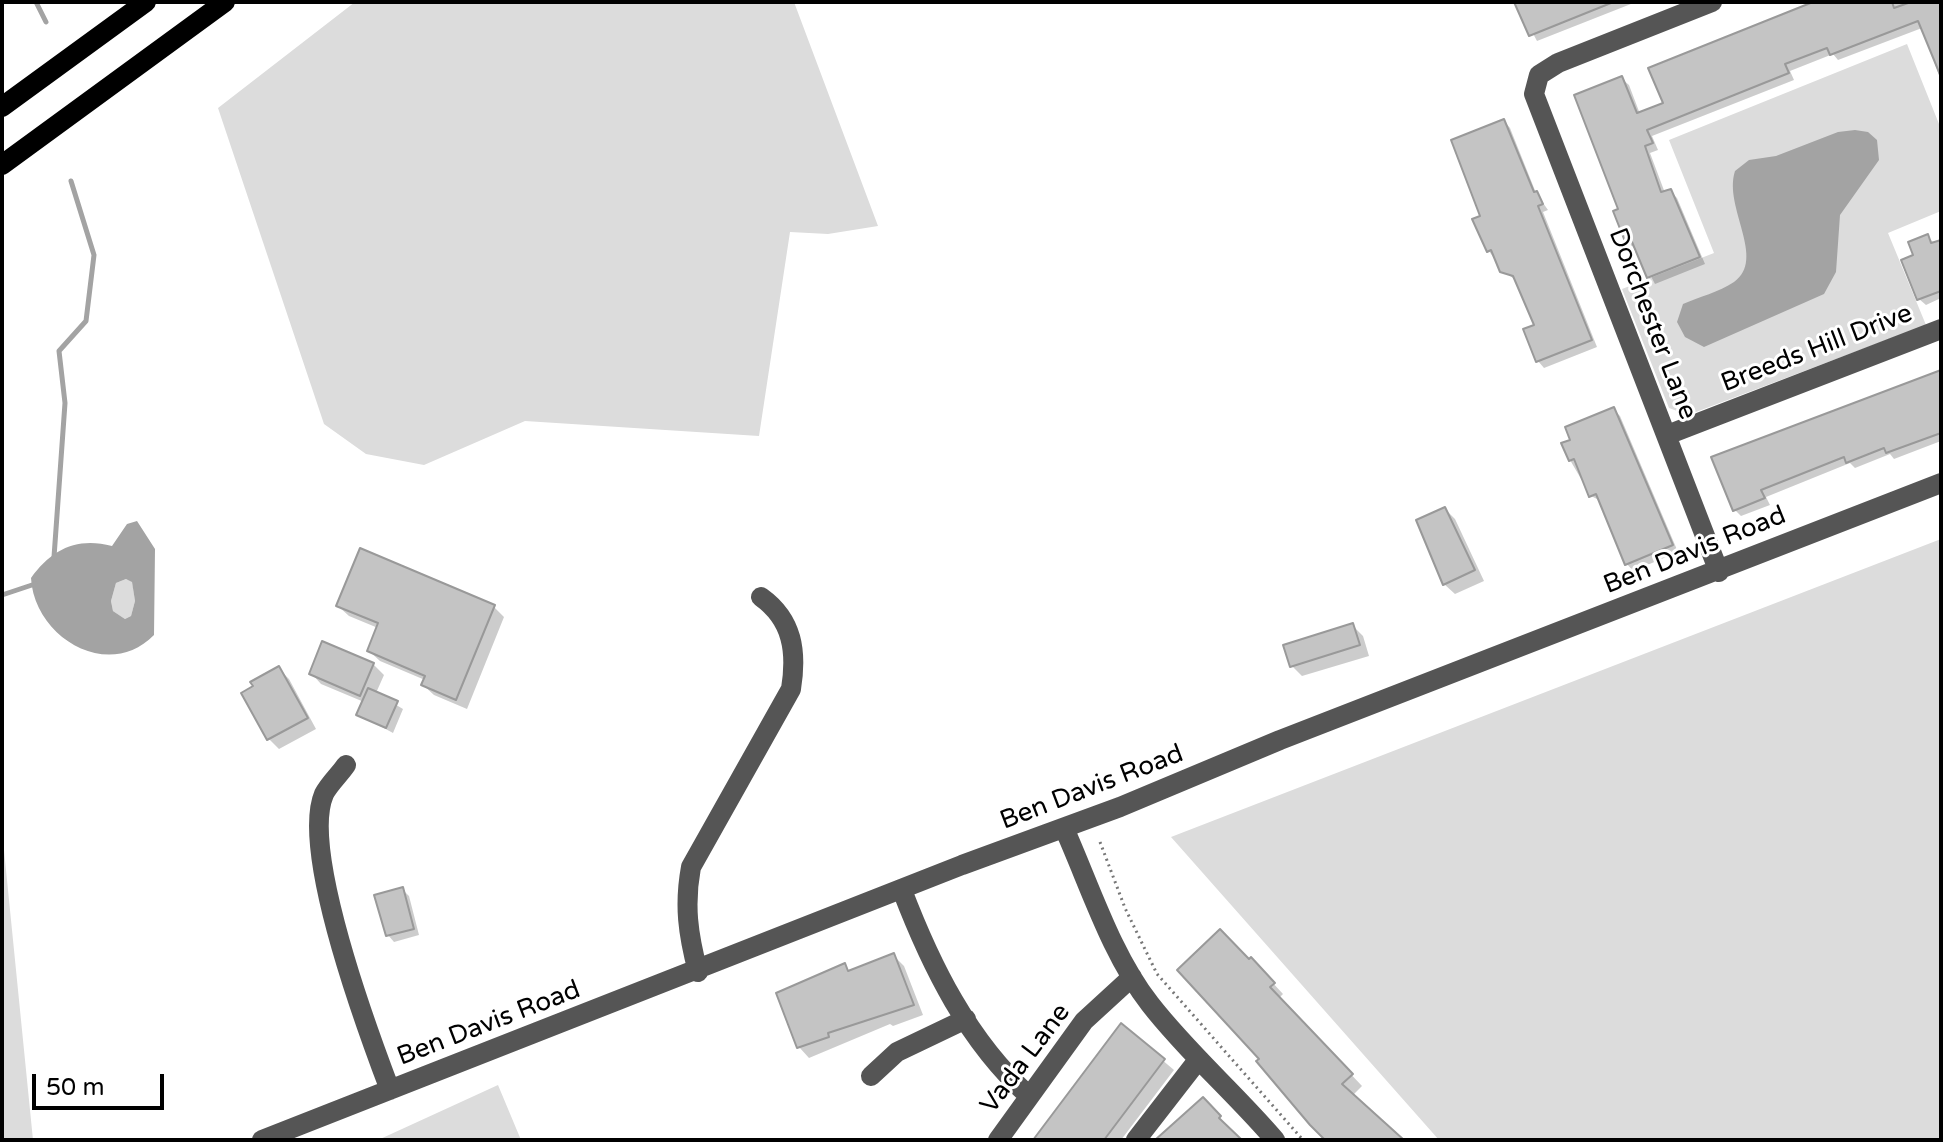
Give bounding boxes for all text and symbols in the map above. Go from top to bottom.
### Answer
street label: Dorchester Lane [1601,224,1703,424]
street label: Breeds Hill Drive [1717,298,1917,400]
street label: Ben Davis Road [1599,500,1791,602]
street label: Ben Davis Road [996,739,1188,837]
street label: Ben Davis Road [393,975,585,1073]
street label: Vada Lane [975,998,1077,1120]
scale bar [36,1058,168,1108]
text: 50 m [46,1073,104,1102]

